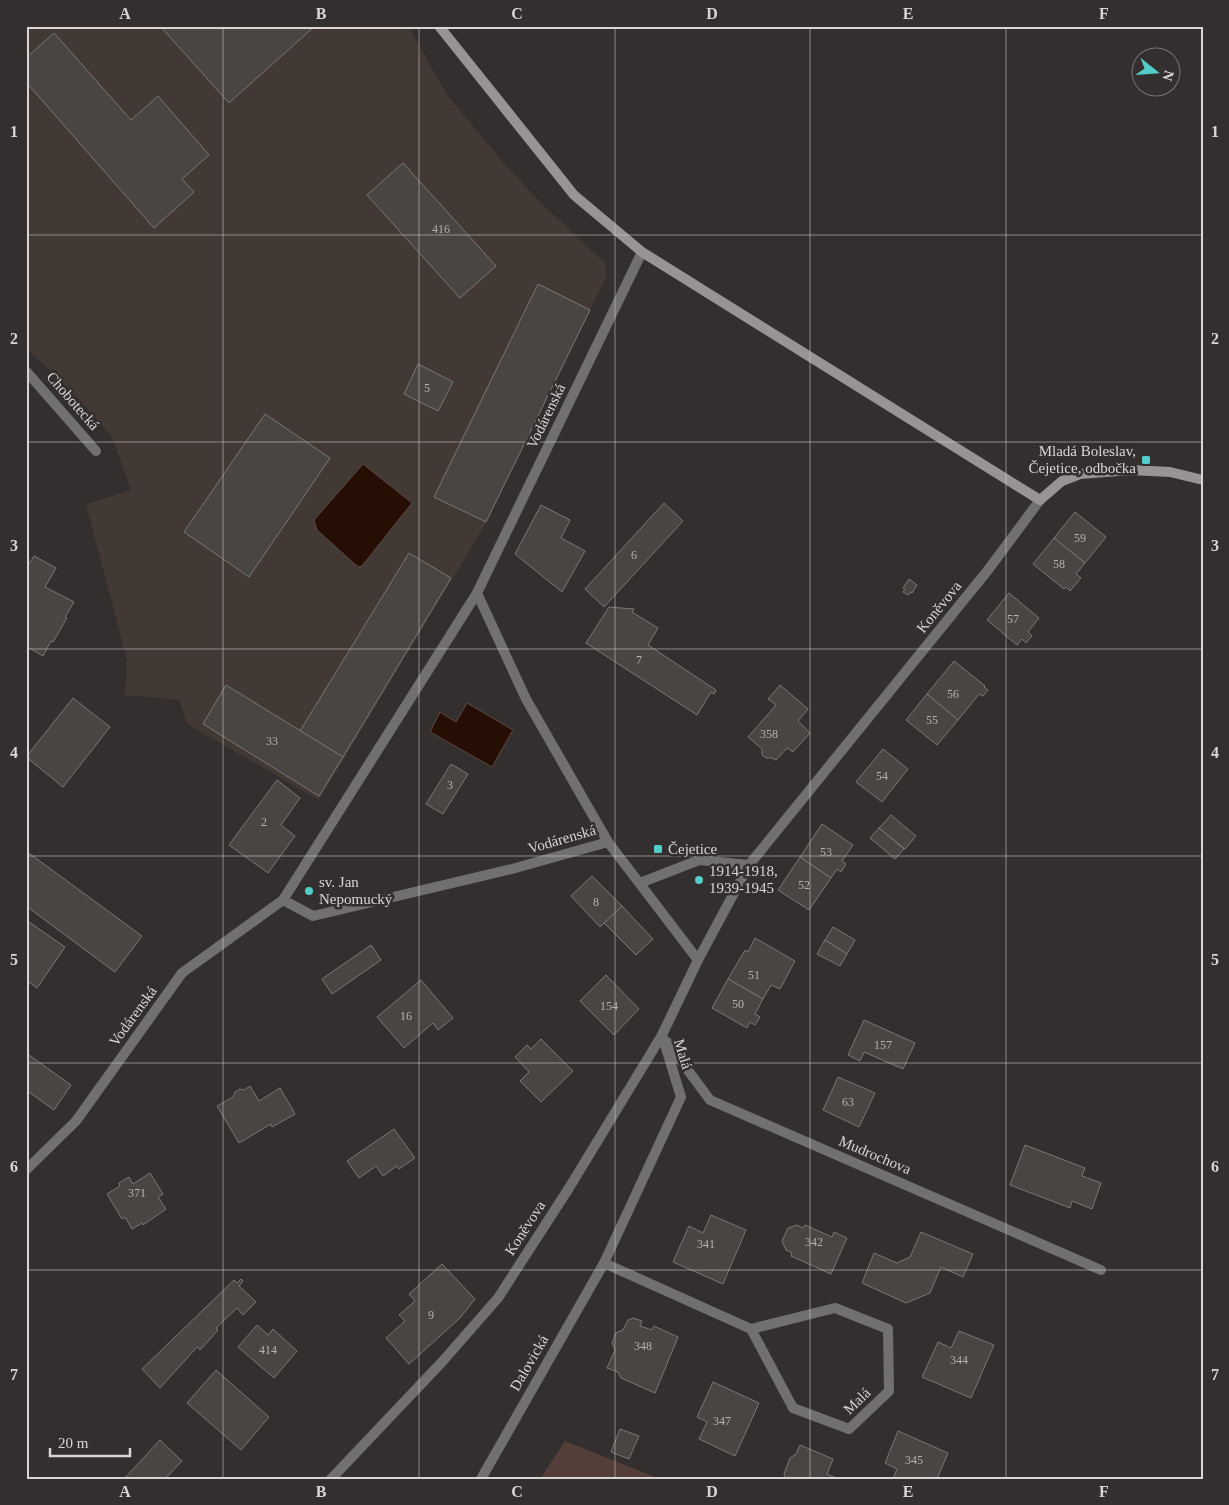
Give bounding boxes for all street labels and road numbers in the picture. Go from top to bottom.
street label: Chobotecká [43,369,103,434]
street label: Vodárenská [524,381,569,451]
street label: Koněvova [913,578,965,636]
street label: Vodárenská [526,822,598,856]
street label: Vodárenská [106,983,160,1049]
street label: Malá [671,1037,695,1071]
street label: Mudrochova [837,1133,914,1177]
street label: Koněvova [502,1198,549,1258]
street label: Dalovická [507,1332,552,1394]
street label: Malá [840,1384,874,1417]

